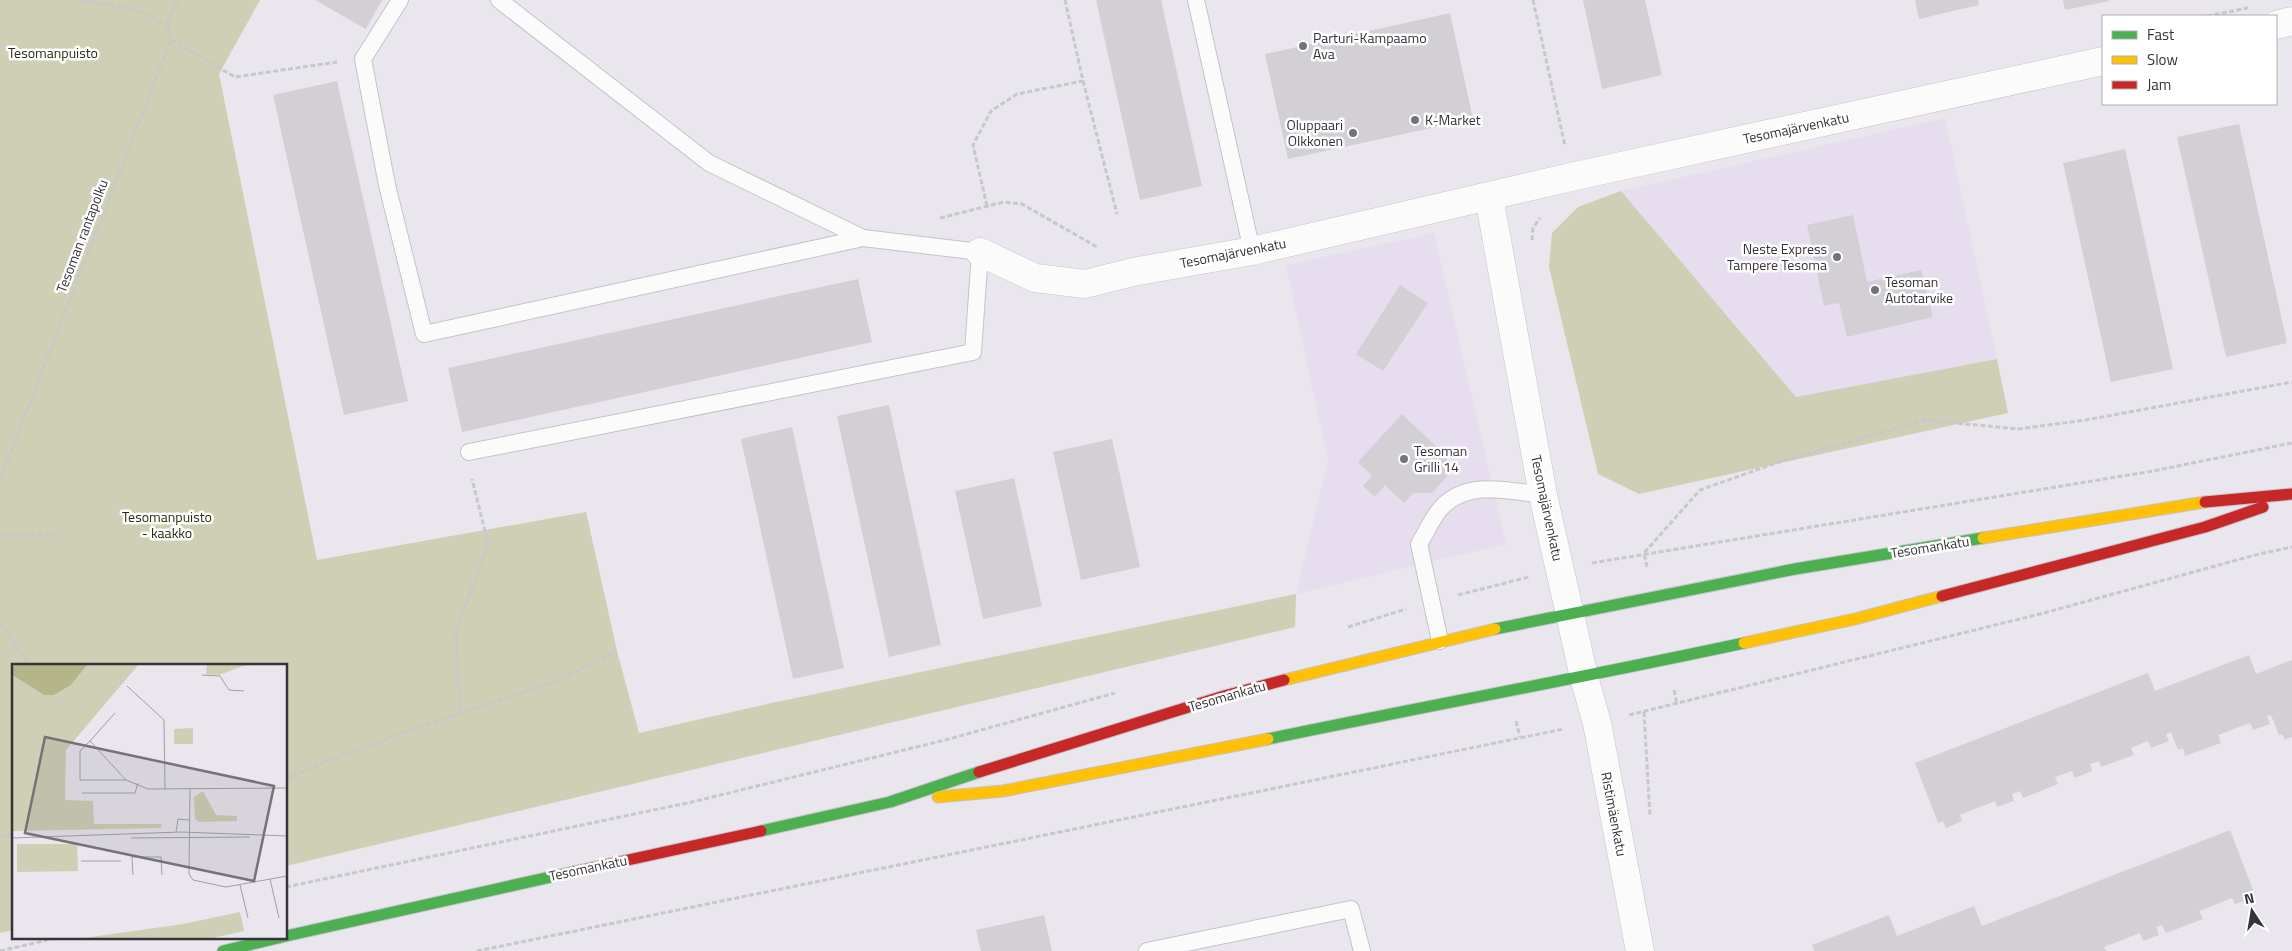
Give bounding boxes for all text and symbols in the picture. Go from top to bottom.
legend [2102,15,2277,105]
text: Fast [2147,23,2175,46]
place label: Parturi-Kampaamo Ava [1313,27,1427,64]
marker: Parturi-Kampaamo Ava [1297,40,1309,52]
park label: Tesomanpuisto [8,42,98,63]
text: Slow [2147,48,2178,71]
text: Jam [2147,73,2171,96]
street label: Tesomajärvenkatu [1741,106,1851,149]
place label: K-Market [1425,109,1481,130]
place label: Oluppaari Olkkonen [1286,114,1343,151]
marker: K-Market [1409,114,1421,126]
marker: Oluppaari Olkkonen [1347,127,1359,139]
street label: Tesoman rantapolku [50,176,113,296]
street label: Tesomajärvenkatu [1178,232,1288,273]
place label: Neste Express Tampere Tesoma [1727,238,1827,275]
marker: Neste Express Tampere Tesoma [1831,251,1843,263]
place label: Tesoman Autotarvike [1885,271,1953,308]
marker: Tesoman Autotarvike [1869,284,1881,296]
place label: Tesoman Grilli 14 [1414,440,1467,477]
marker: Tesoman Grilli 14 [1398,453,1410,465]
street label: Tesomajärvenkatu [1526,453,1569,563]
park label: Tesomanpuisto - kaakko [122,506,212,543]
street label: Tesomankatu [1889,530,1971,563]
inset map [12,664,288,938]
street label: Tesomankatu [1186,674,1268,717]
street label: Ristimäenkatu [1596,770,1633,858]
street label: Tesomankatu [547,849,629,886]
north arrow [2227,886,2277,936]
text: N [2242,887,2256,909]

